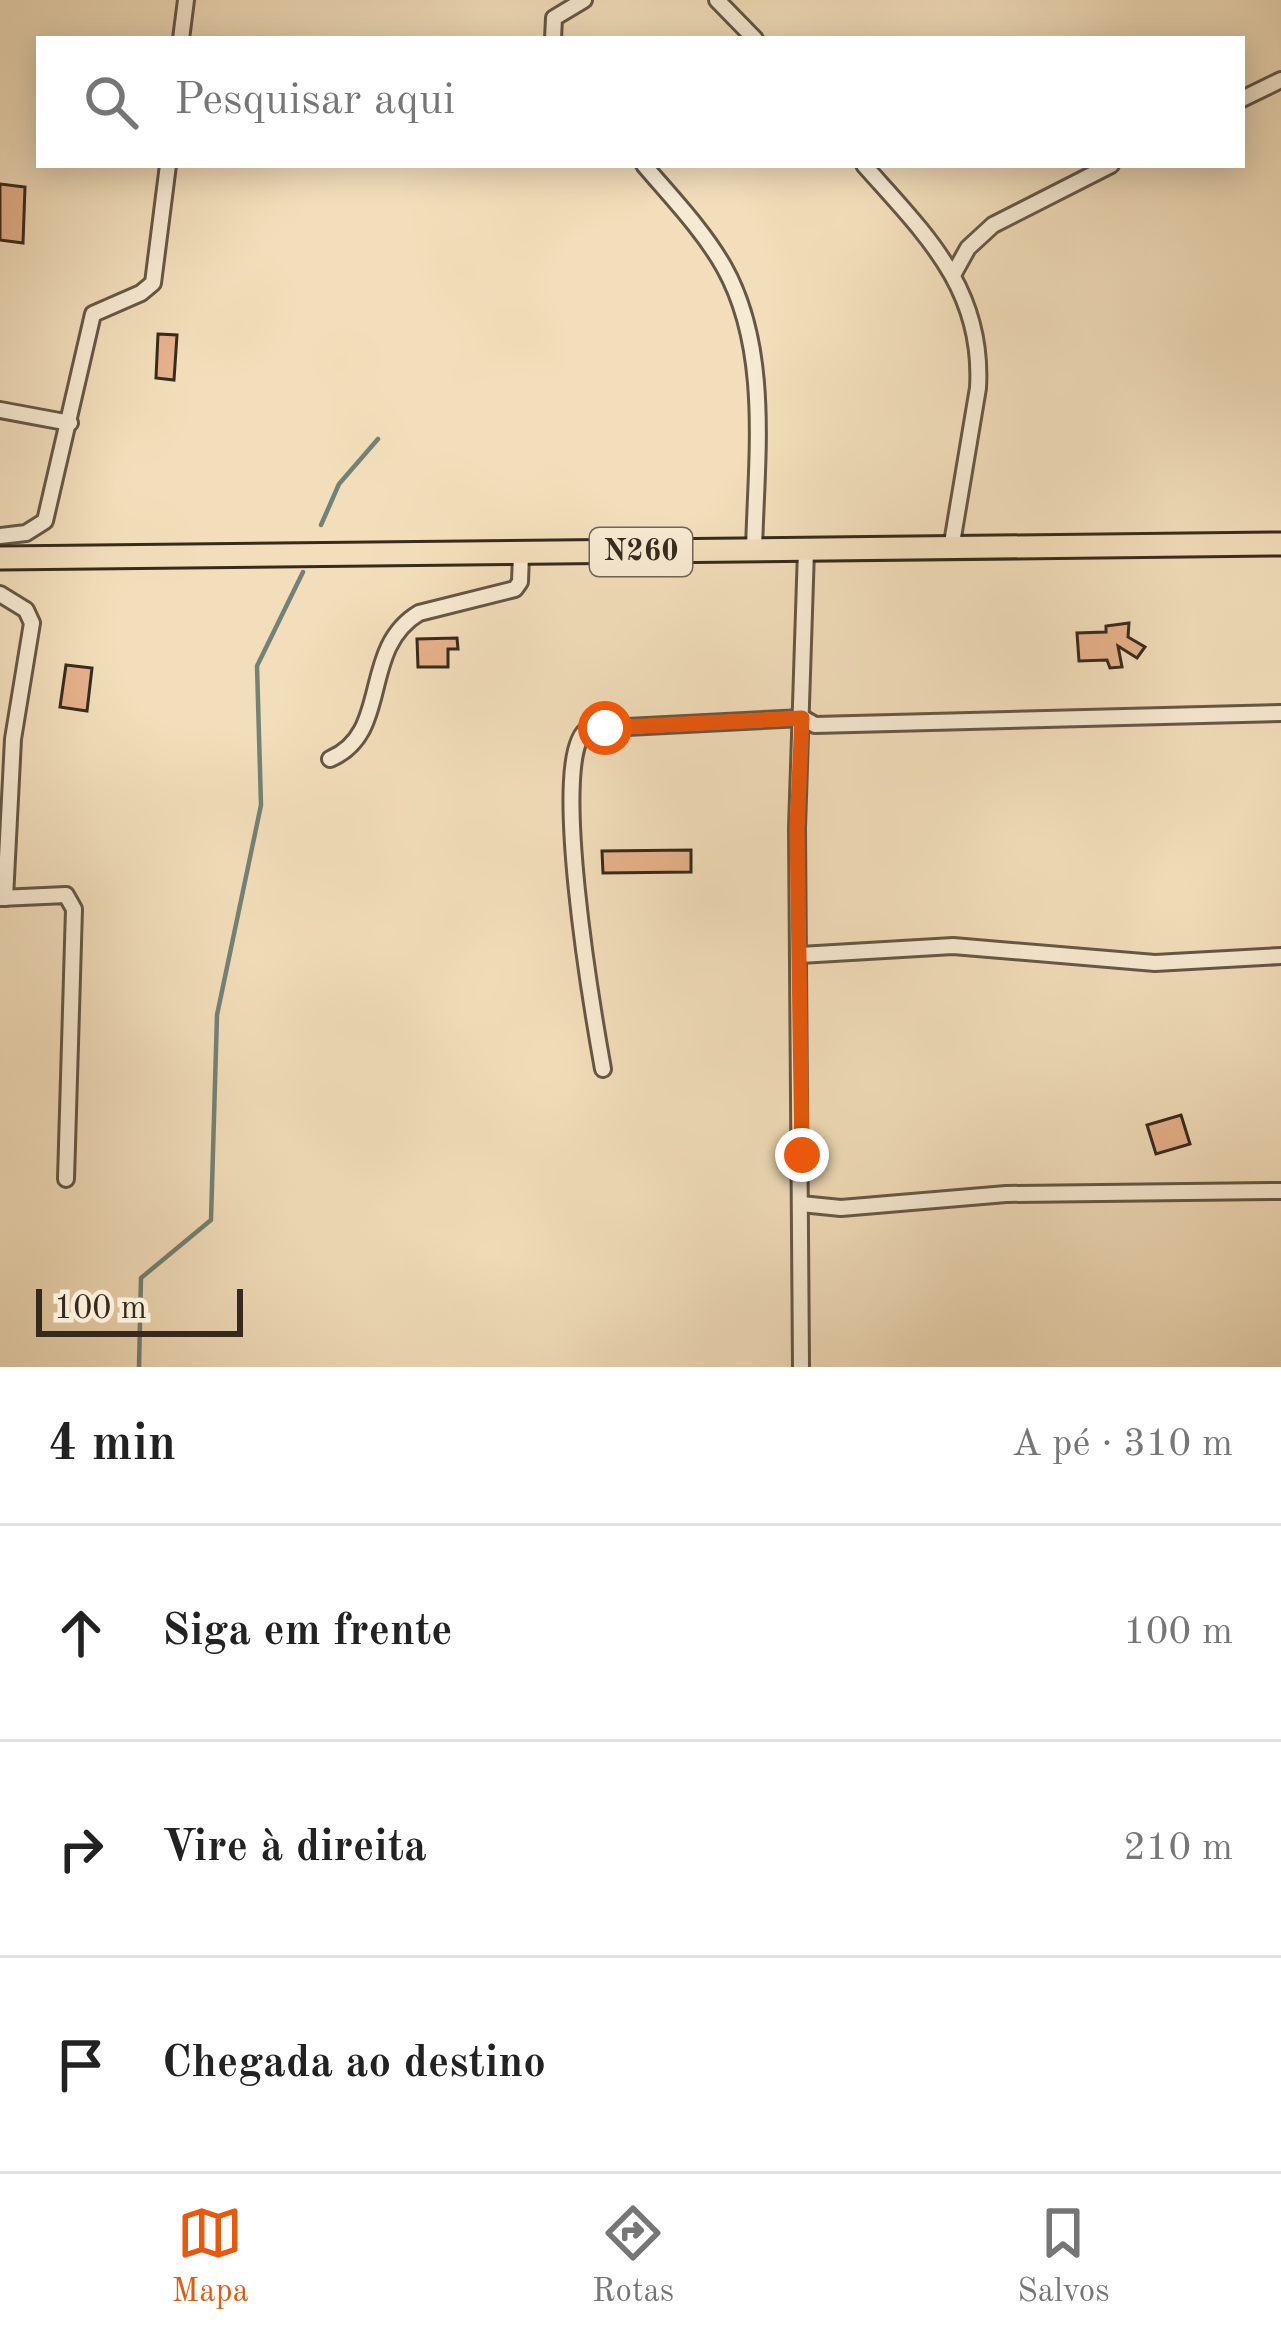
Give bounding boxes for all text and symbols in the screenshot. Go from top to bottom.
search box [36,36,1245,168]
icon: search [78,69,144,135]
text: Pesquisar aqui [174,79,455,124]
road number: N260 [590,528,692,576]
route start [578,701,632,755]
route end [775,1128,829,1182]
scale bar [36,1283,243,1336]
text: 100 m [54,1293,147,1326]
text: 4 min [48,1420,176,1471]
text: A pé · 310 m [1012,1425,1233,1464]
icon: ahead [48,1600,114,1666]
text: Siga em frente [162,1610,453,1655]
text: 100 m [1123,1613,1233,1652]
icon: right [48,1816,114,1882]
text: Vire à direita [162,1826,427,1871]
text: 210 m [1123,1829,1233,1868]
icon: arrive [48,2032,114,2098]
text: Chegada ao destino [162,2042,546,2087]
tab: Mapa [172,2200,249,2313]
tab: Rotas [592,2200,674,2313]
tab: Salvos [1017,2200,1109,2313]

